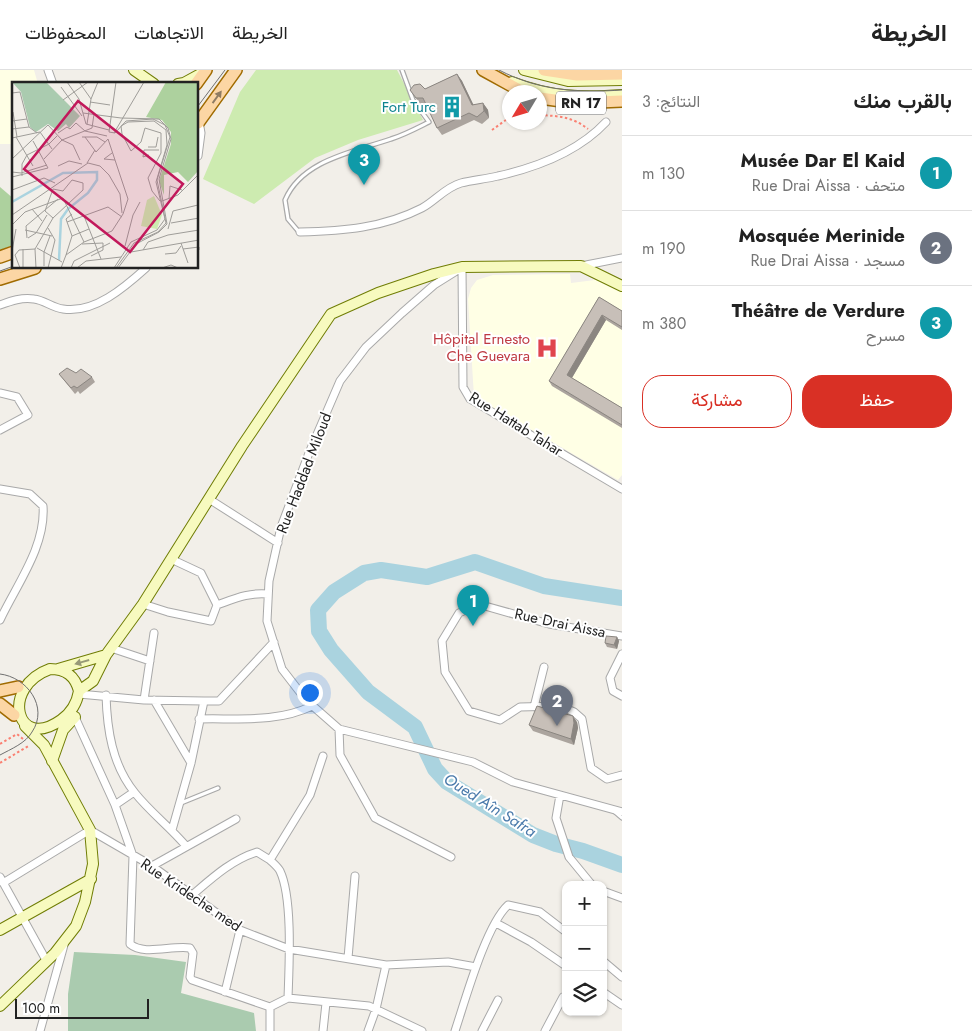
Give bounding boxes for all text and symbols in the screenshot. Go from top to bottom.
text: الخريطة [871,15,947,50]
text: المحفوظات [25,20,106,46]
text: الاتجاهات [134,20,204,46]
text: الخريطة [232,20,288,46]
inset map [12,82,199,269]
north arrow [502,85,547,130]
text: بالقرب منك [853,86,952,116]
one-way arrow [212,90,222,104]
text: النتائج: 3 [642,90,700,113]
road number: RN 17 [556,92,606,114]
building icon: Fort Turc [439,94,465,120]
place label: Fort Turc [382,96,436,118]
pin: 3 [348,144,380,185]
text: Musée Dar El Kaid [741,147,905,174]
text: 130 m [642,162,685,185]
text: 1 [932,162,940,185]
text: متحف · Rue Drai Aissa [752,174,905,197]
text: Mosquée Merinide [738,222,905,249]
text: 190 m [642,237,685,260]
text: 2 [931,237,941,260]
text: مسجد · Rue Drai Aissa [750,249,905,272]
text: Théâtre de Verdure [732,297,905,324]
text: 380 m [642,312,686,335]
text: 3 [931,312,941,335]
text: مسرح [866,324,905,347]
place label: Hôpital Ernesto Che Guevara [433,328,530,367]
hospital icon: Hôpital Ernesto Che Guevara [534,335,560,361]
button: مشاركة [642,375,792,428]
button: حفظ [802,375,952,428]
street label: Rue Hattab Tahar [465,386,568,462]
street label: Rue Haddad Miloud [271,409,337,537]
pin: 1 [457,585,489,626]
street label: Rue Drai Aissa [512,603,608,643]
one-way arrow [74,658,89,666]
your location [297,680,323,706]
pin: 2 [541,685,573,726]
water label: Oued Aîn Safra [439,767,541,843]
street label: Rue Krideche med [136,853,246,937]
map controls [562,881,607,1016]
button: + [562,881,607,926]
button: − [562,926,607,971]
button: layers [562,971,607,1016]
scale bar [15,996,149,1019]
text: 100 m [22,998,60,1018]

